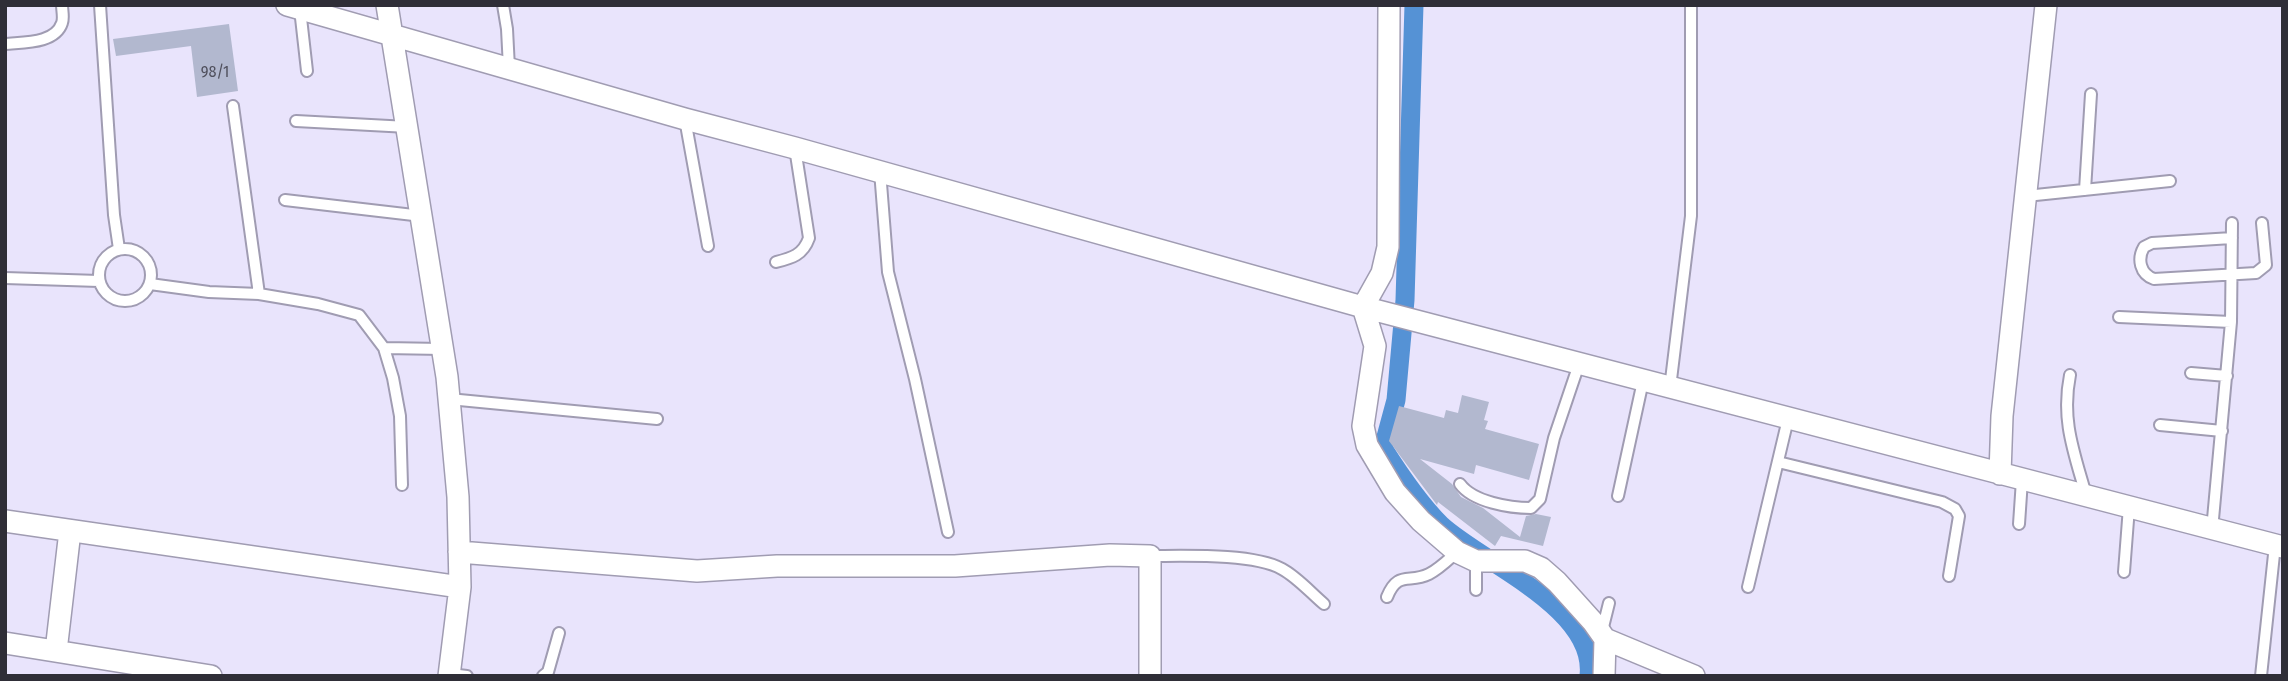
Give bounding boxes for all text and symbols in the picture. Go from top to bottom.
house number: 98/1 [201,63,229,83]

